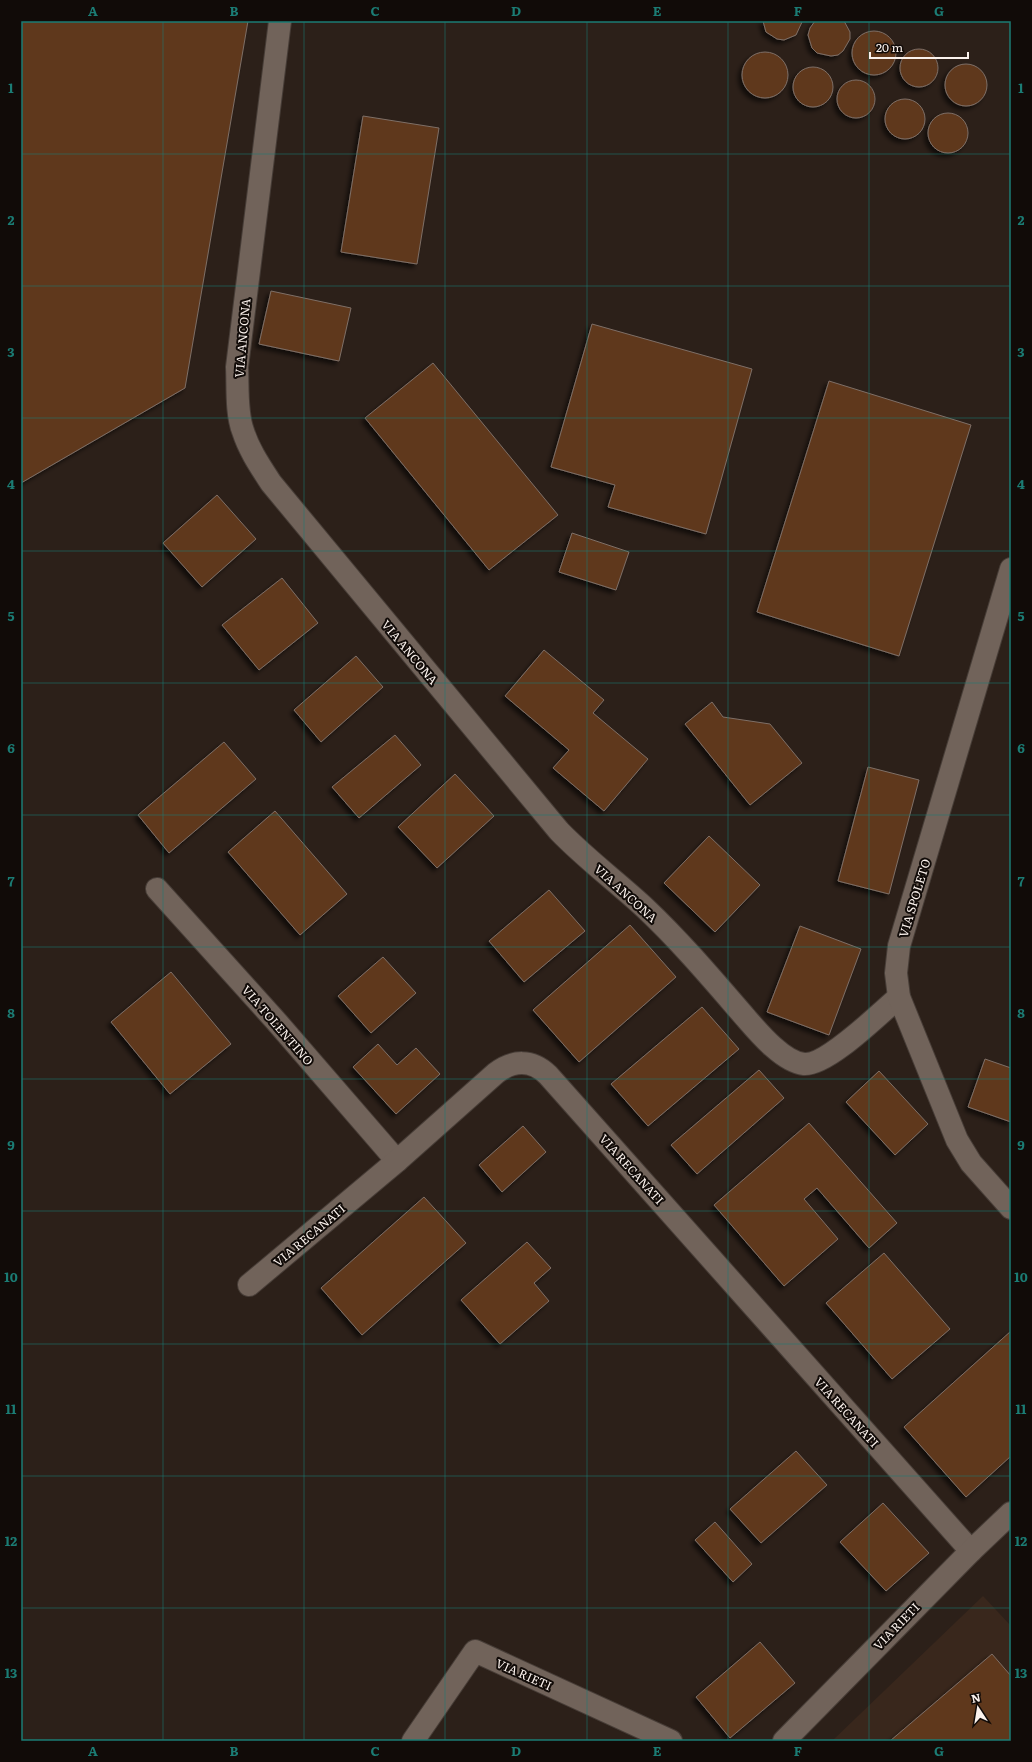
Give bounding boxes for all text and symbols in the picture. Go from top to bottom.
text: A [88,1,98,20]
text: B [230,1,239,20]
text: C [370,1,380,20]
text: D [511,1,521,20]
text: E [653,1,662,20]
text: F [794,1,802,20]
text: G [934,1,944,20]
scale bar [870,34,968,60]
text: 20 m [876,38,903,56]
text: 1 [8,78,14,97]
text: 1 [1018,78,1024,97]
text: 2 [8,210,15,229]
text: 2 [1018,210,1025,229]
street label: VIA ANCONA [230,298,254,378]
text: 3 [7,342,15,361]
text: 3 [1017,342,1025,361]
text: 4 [7,474,15,493]
text: 4 [1017,474,1025,493]
text: 5 [7,606,15,625]
text: 5 [1017,606,1025,625]
street label: VIA ANCONA [378,616,443,688]
text: 6 [7,738,15,757]
text: 6 [1017,738,1025,757]
street label: VIA SPOLETO [894,856,934,940]
street label: VIA ANCONA [590,860,662,926]
text: 7 [7,871,15,890]
text: 7 [1017,871,1025,890]
street label: VIA TOLENTINO [238,981,318,1069]
text: 8 [7,1003,15,1022]
text: 8 [1017,1003,1025,1022]
street label: VIA RECANATI [595,1130,669,1208]
text: 9 [7,1135,15,1154]
text: 9 [1017,1135,1025,1154]
street label: VIA RECANATI [269,1199,349,1271]
text: 10 [4,1267,18,1286]
text: 10 [1014,1267,1028,1286]
street label: VIA RECANATI [810,1373,884,1451]
text: 11 [6,1399,17,1418]
text: 11 [1016,1399,1027,1418]
text: 12 [5,1531,17,1550]
text: 12 [1015,1531,1027,1550]
street label: VIA RIETI [869,1598,923,1654]
street label: VIA RIETI [493,1654,555,1694]
text: 13 [5,1663,17,1682]
text: 13 [1015,1663,1027,1682]
north arrow [958,1688,998,1728]
text: N [970,1688,982,1706]
text: A [88,1741,98,1760]
text: B [230,1741,239,1760]
text: C [370,1741,380,1760]
text: D [511,1741,521,1760]
text: E [653,1741,662,1760]
text: F [794,1741,802,1760]
text: G [934,1741,944,1760]

